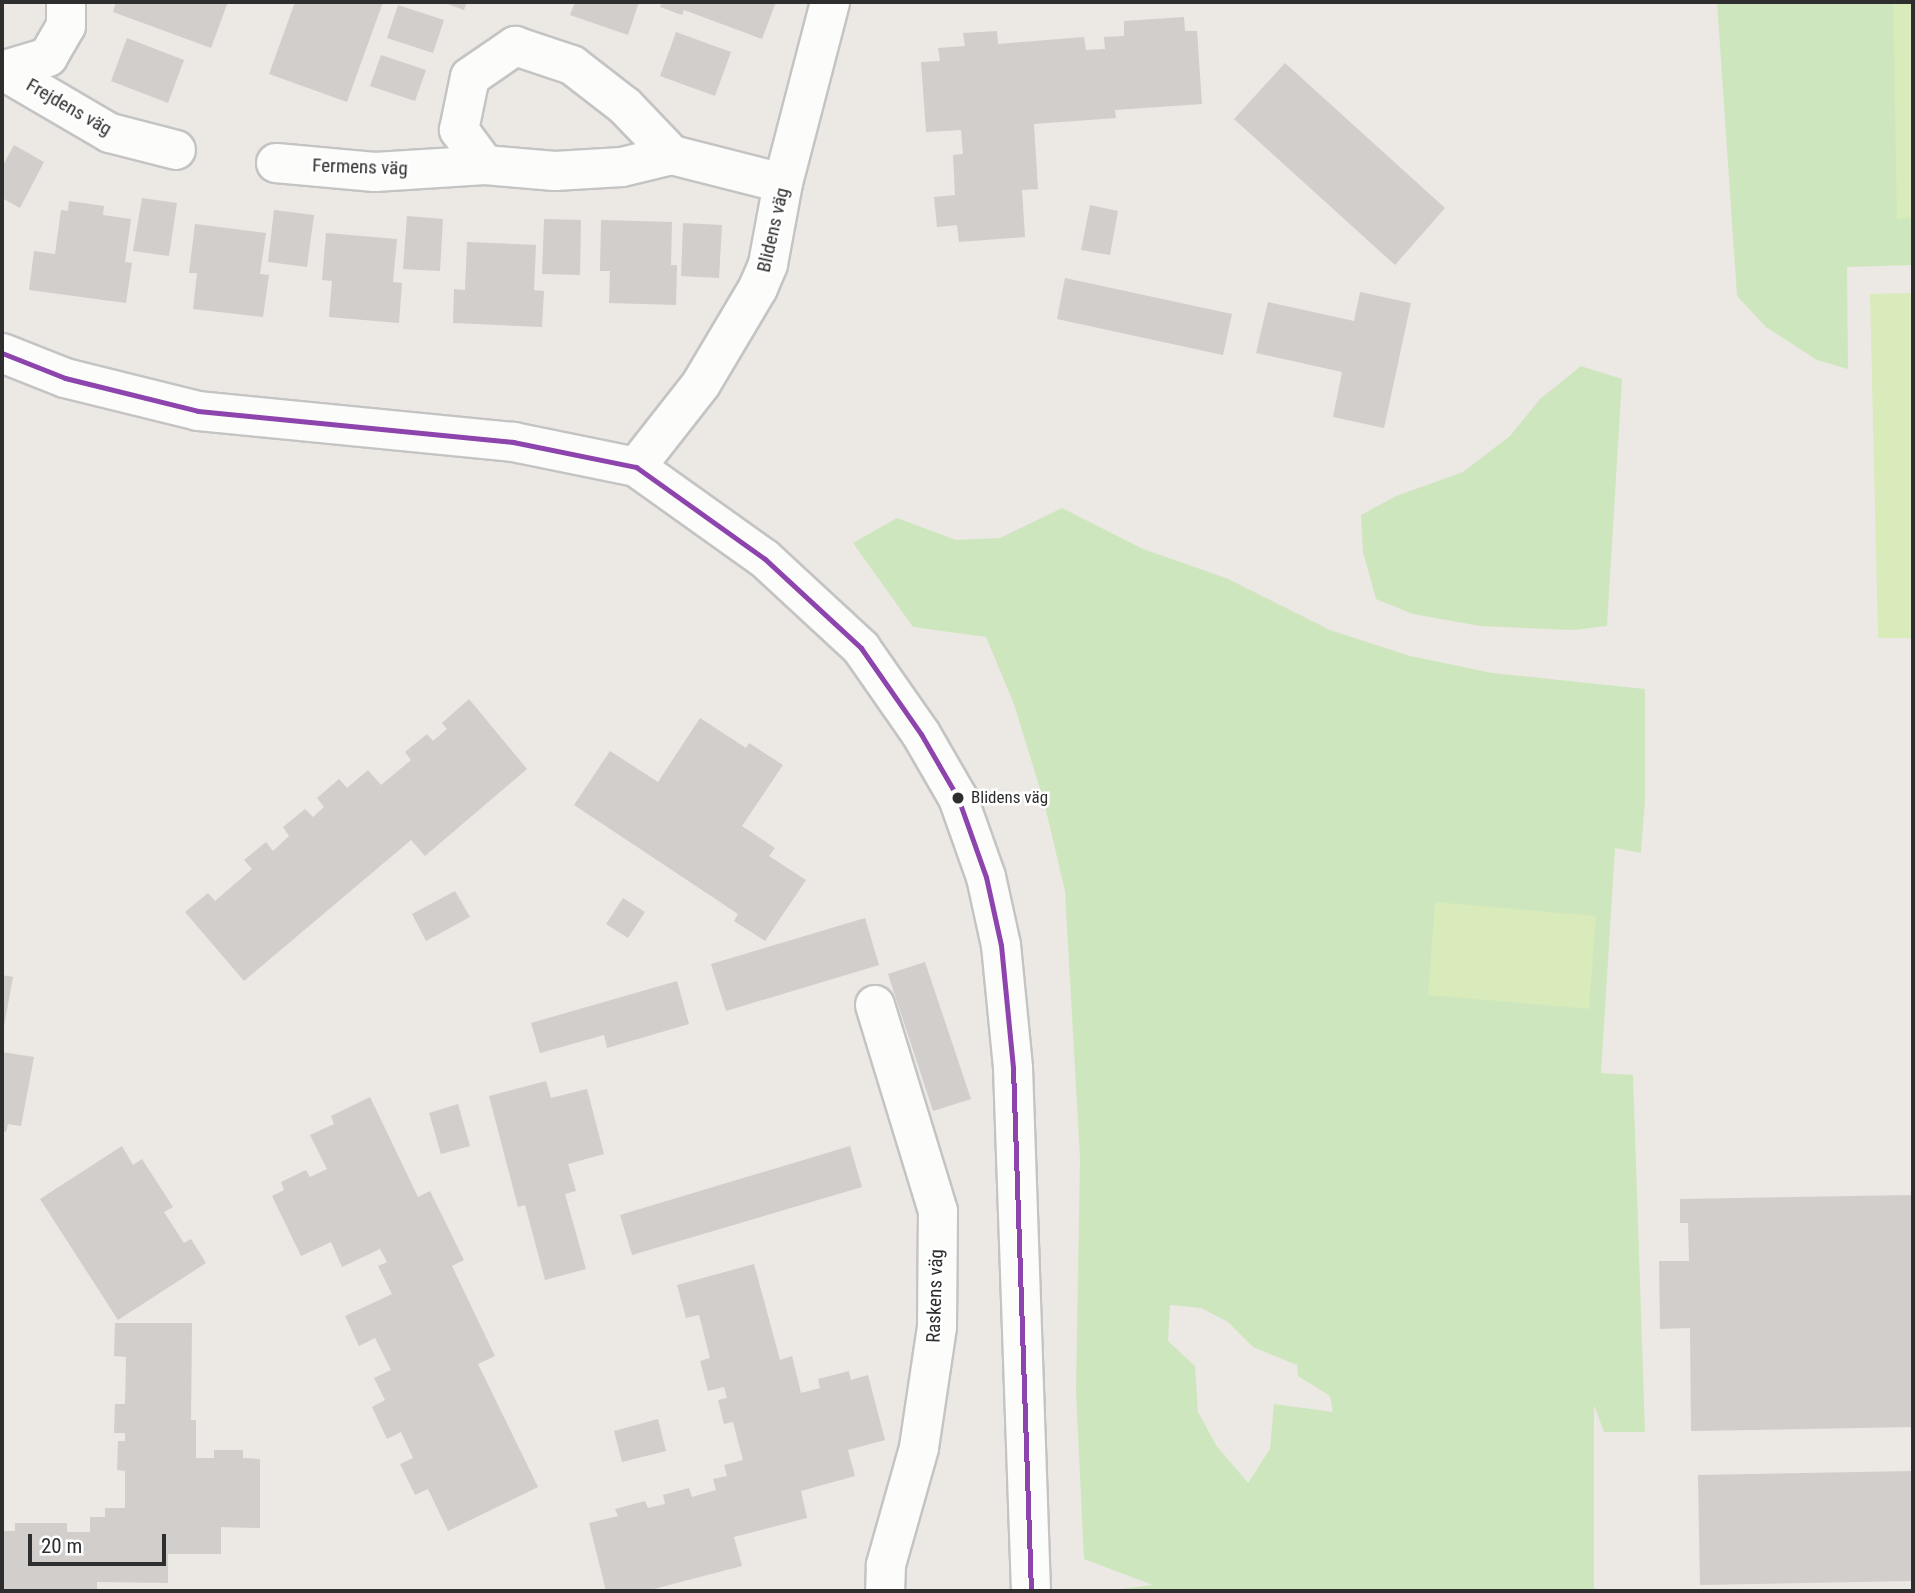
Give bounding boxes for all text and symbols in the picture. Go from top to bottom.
street label: Frejdens väg [22,73,116,141]
street label: Fermens väg [312,154,408,180]
street label: Blidens väg [752,185,794,275]
place label: Blidens väg [971,788,1048,808]
marker: Blidens väg [951,791,965,805]
street label: Raskens väg [922,1249,948,1343]
scale bar [32,1520,170,1564]
text: 20 m [41,1534,82,1558]

